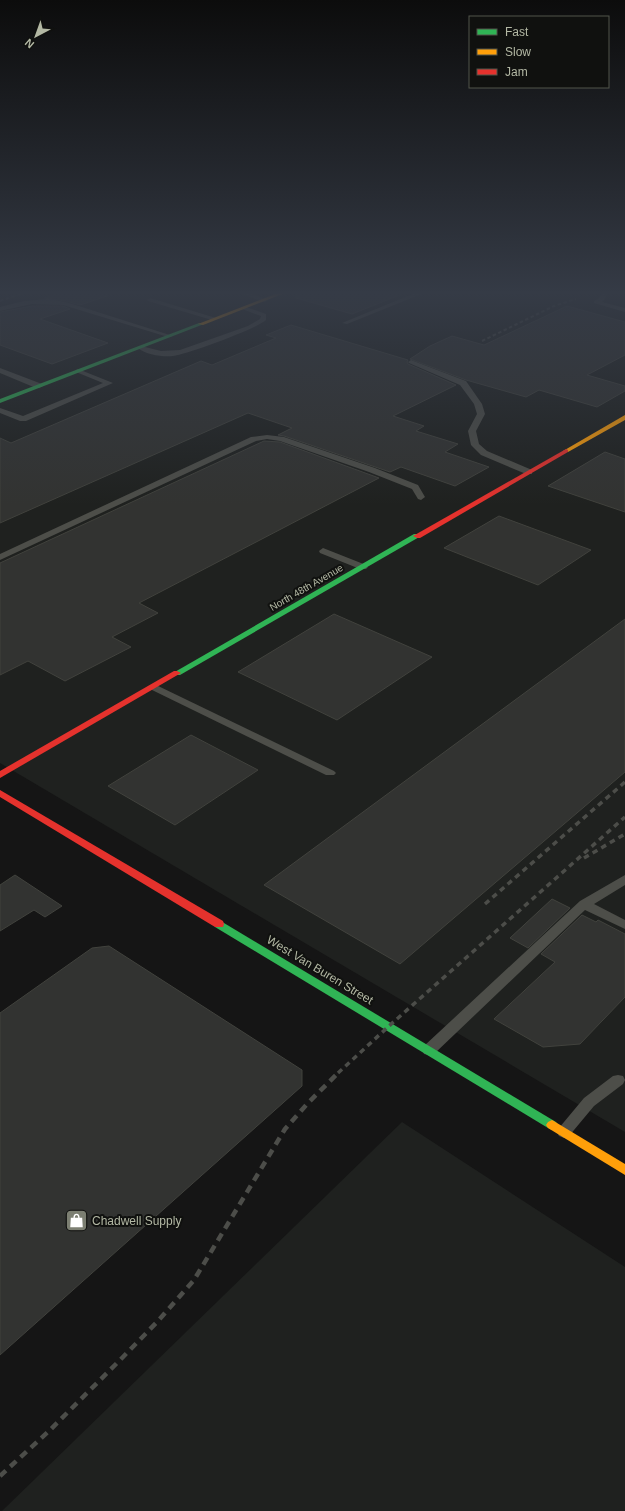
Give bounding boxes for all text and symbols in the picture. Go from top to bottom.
north arrow [16,16,56,56]
legend [469,16,609,88]
text: Fast [505,25,529,39]
text: N [22,36,36,51]
text: Slow [505,45,531,59]
text: Jam [505,65,528,79]
street label: North 48th Avenue [268,562,345,613]
street label: West Van Buren Street [264,933,376,1008]
shop icon: Chadwell Supply [63,1208,89,1234]
place label: Chadwell Supply [92,1214,181,1228]

